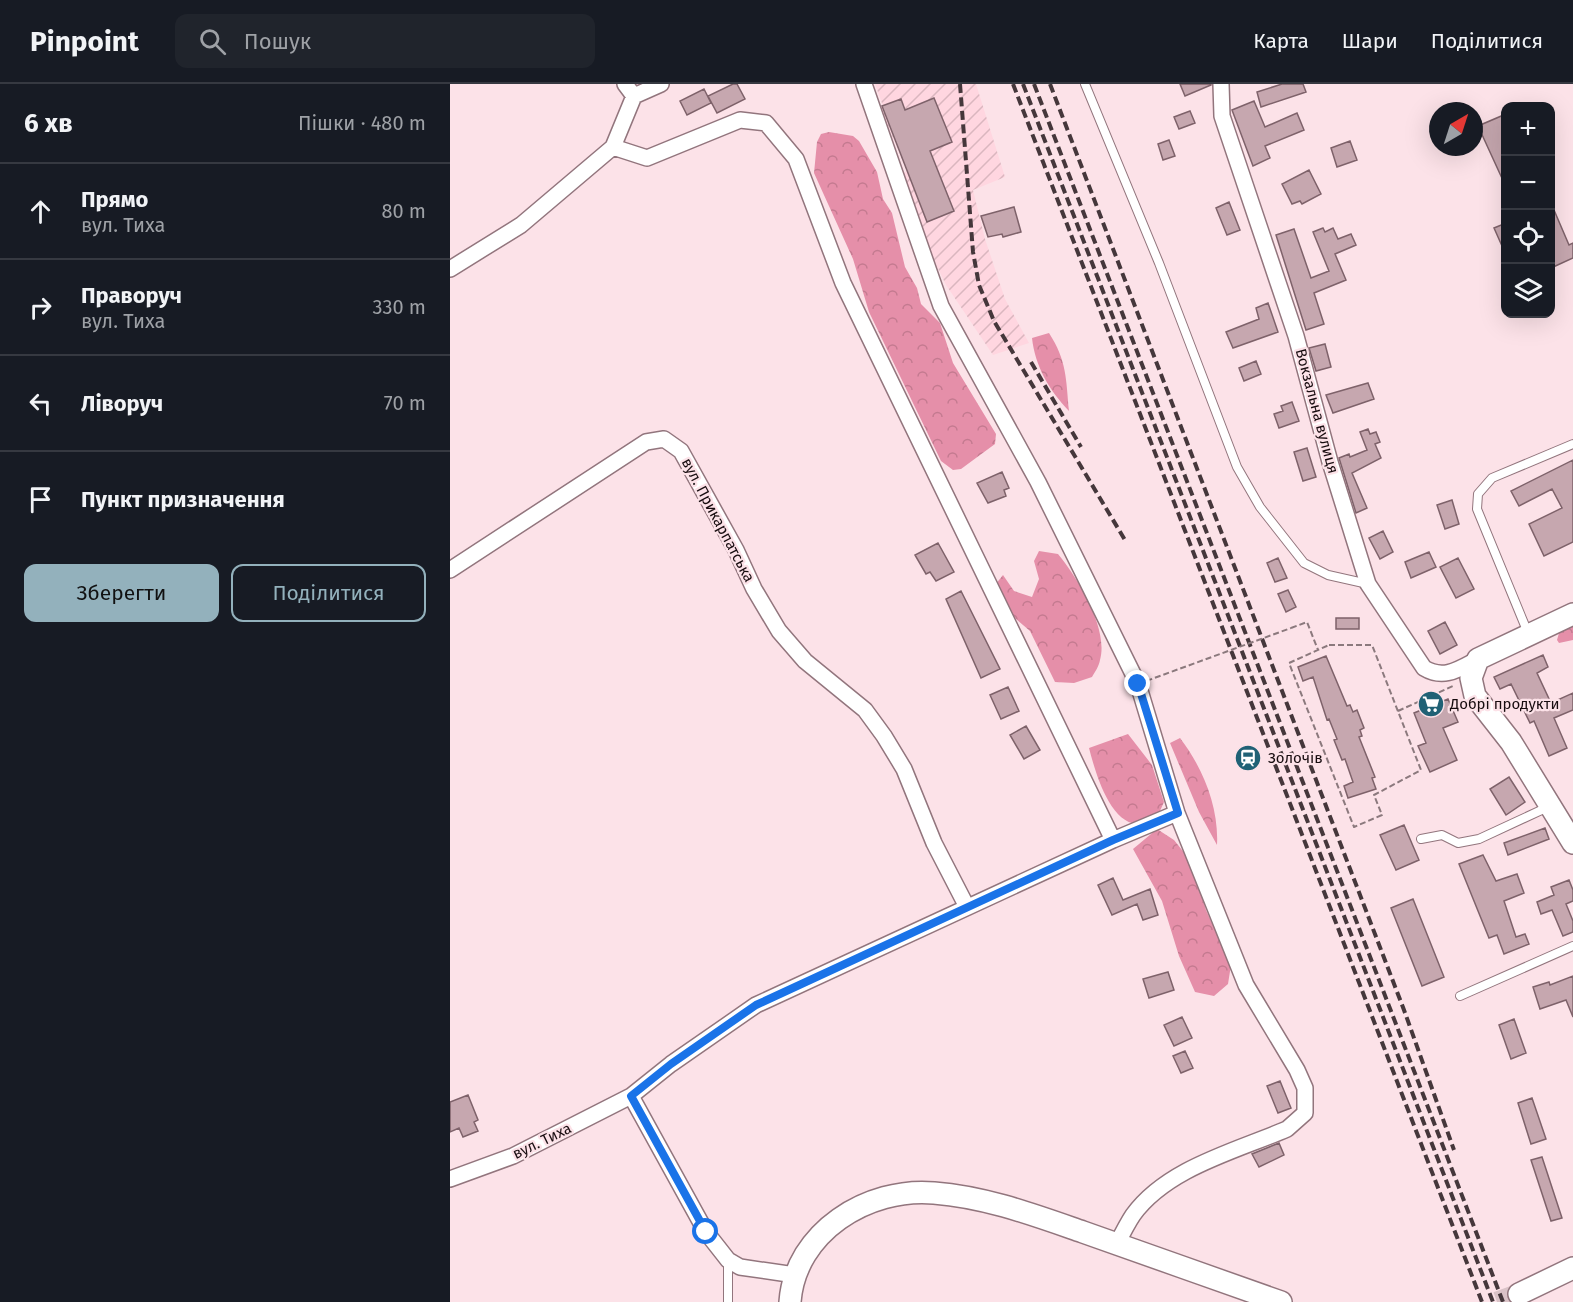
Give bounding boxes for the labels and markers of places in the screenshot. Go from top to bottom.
supermarket icon: Добрі продукти [1416,689,1446,719]
place label: Добрі продукти [1449,695,1559,713]
station icon: Золочів [1233,743,1263,773]
place label: Золочів [1268,749,1323,767]

